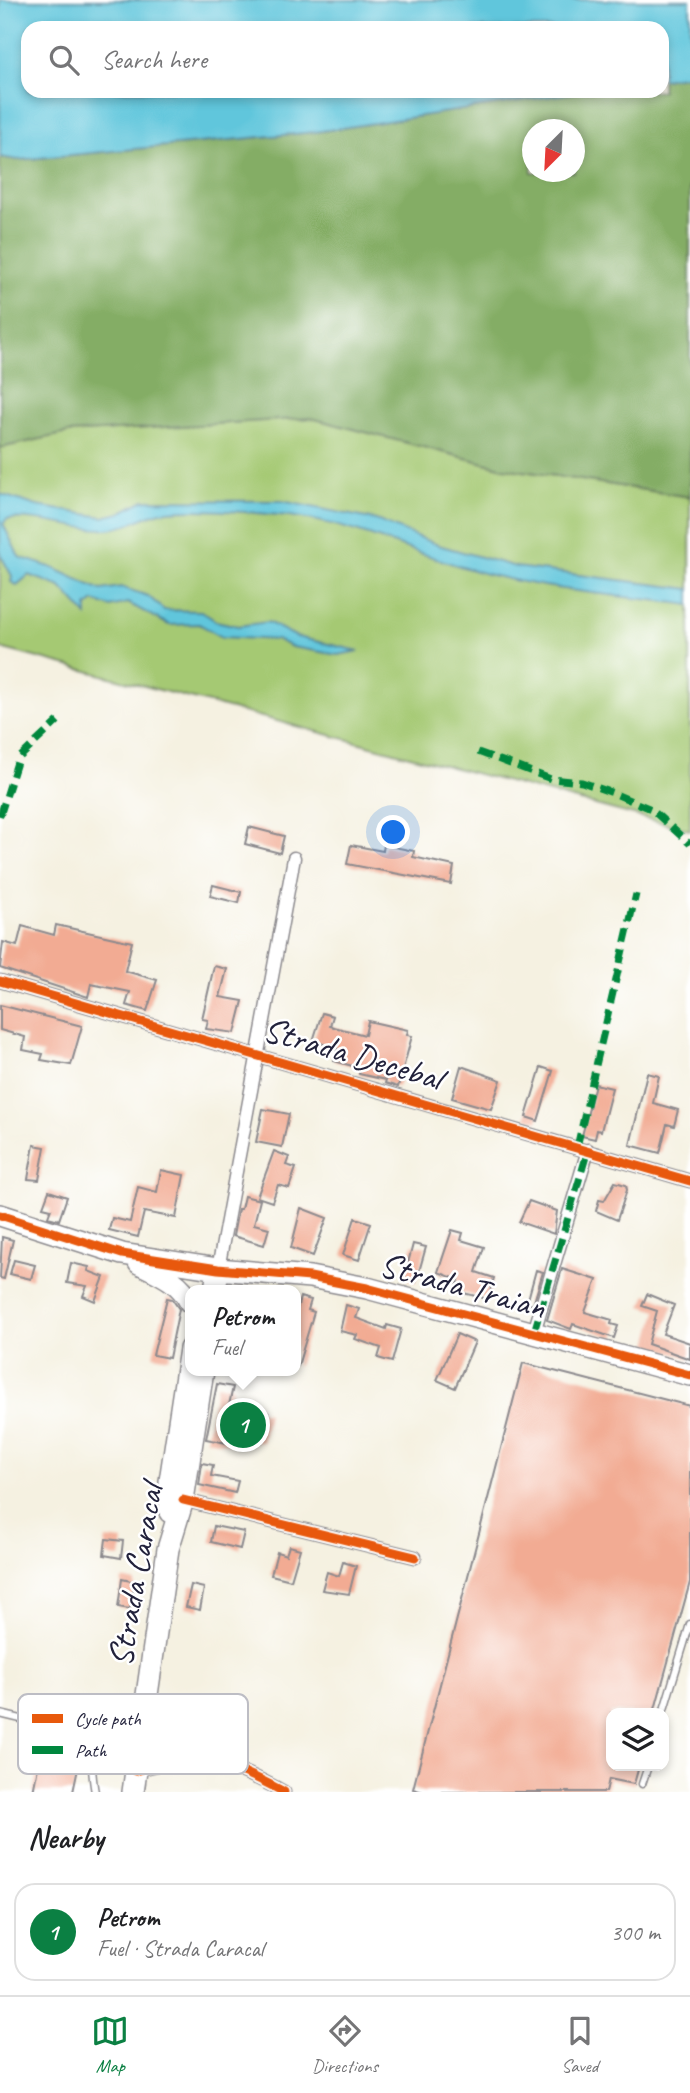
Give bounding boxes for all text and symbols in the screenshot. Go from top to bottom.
search box [21,21,669,98]
icon: search [45,41,83,79]
text: Search here [101,43,207,76]
north arrow [522,119,585,182]
your location [376,815,410,849]
street label: Strada Decebal [258,1006,453,1102]
street label: Strada Traian [375,1242,551,1329]
popup [185,1285,301,1376]
text: Petrom [212,1300,274,1333]
text: Fuel [212,1333,242,1362]
pin: 1 [220,1399,266,1451]
street label: Strada Caracal [97,1474,175,1670]
legend [18,1694,248,1774]
text: Cycle path [75,1707,141,1731]
map controls [606,1708,669,1771]
button: layers [606,1708,669,1771]
text: Path [75,1739,108,1763]
text: Nearby [28,1819,104,1857]
text: Petrom [97,1901,160,1934]
text: 1 [48,1918,58,1947]
text: 300 m [611,1918,660,1947]
text: Fuel · Strada Caracal [97,1934,264,1963]
tab: Map [91,2012,129,2078]
tab: Directions [312,2012,378,2078]
tab: Saved [561,2012,599,2078]

